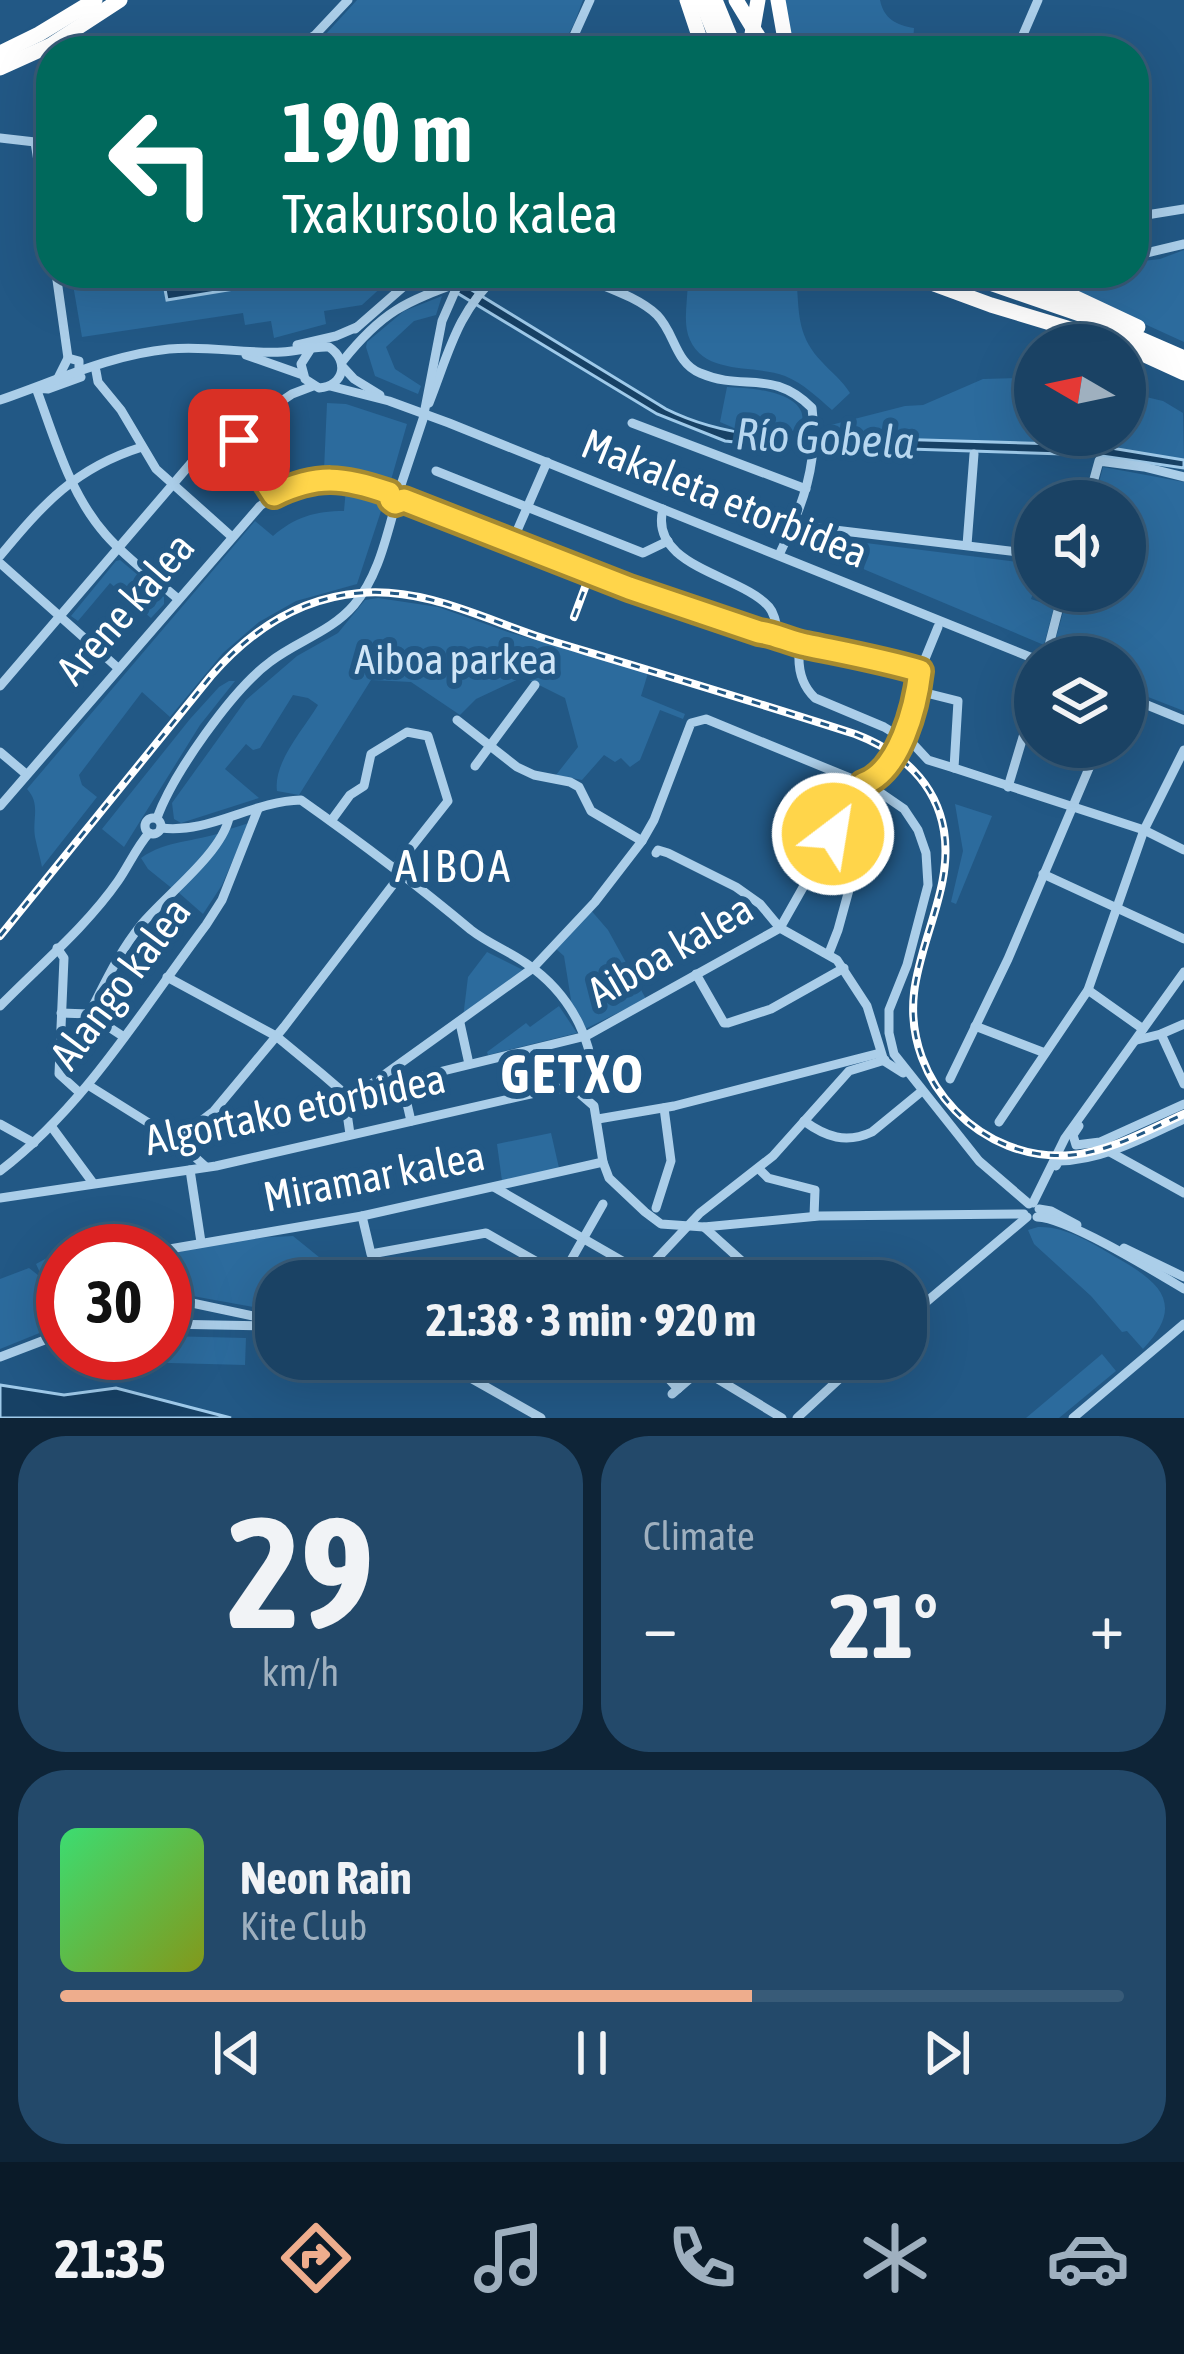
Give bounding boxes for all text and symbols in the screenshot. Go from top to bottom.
icon: left [84,84,240,240]
text: 190 m [282,84,472,180]
text: Txakursolo kalea [282,183,618,244]
north arrow [1014,324,1146,456]
map controls [1014,324,1146,768]
pin [188,389,290,491]
icon: arrive [206,407,272,473]
water label: Río Gobela [734,407,916,469]
street label: Makaleta etorbidea [575,419,875,577]
button: sound [1014,480,1146,612]
street label: Arene kalea [46,523,204,693]
park label: Aiboa parkea [354,635,558,683]
button: layers [1014,636,1146,768]
position arrow [770,771,896,897]
district label: AIBOA [395,840,513,892]
street label: Aiboa kalea [579,884,761,1016]
street label: Alango kalea [40,888,200,1078]
district label: GETXO [500,1043,646,1104]
street label: Algortako etorbidea [140,1054,450,1164]
street label: Miramar kalea [259,1131,489,1221]
speed limit sign: 30 [36,1224,192,1380]
text: 21:38 · 3 min · 920 m [426,1294,756,1346]
text: 29 [227,1482,374,1661]
text: Climate [643,1514,755,1558]
text: 21° [829,1574,938,1677]
text: − [643,1587,677,1663]
text: + [1090,1587,1124,1663]
text: km/h [262,1650,339,1694]
text: Neon Rain [240,1852,412,1904]
text: Kite Club [240,1904,367,1948]
icon: previous [204,2020,270,2086]
icon: pause [559,2020,625,2086]
icon: next [914,2020,980,2086]
icon: directions [274,2216,358,2300]
icon: music [467,2216,551,2300]
icon: phone [660,2216,744,2300]
icon: climate [853,2216,937,2300]
icon: car [1046,2216,1130,2300]
text: 21:35 [54,2228,166,2289]

